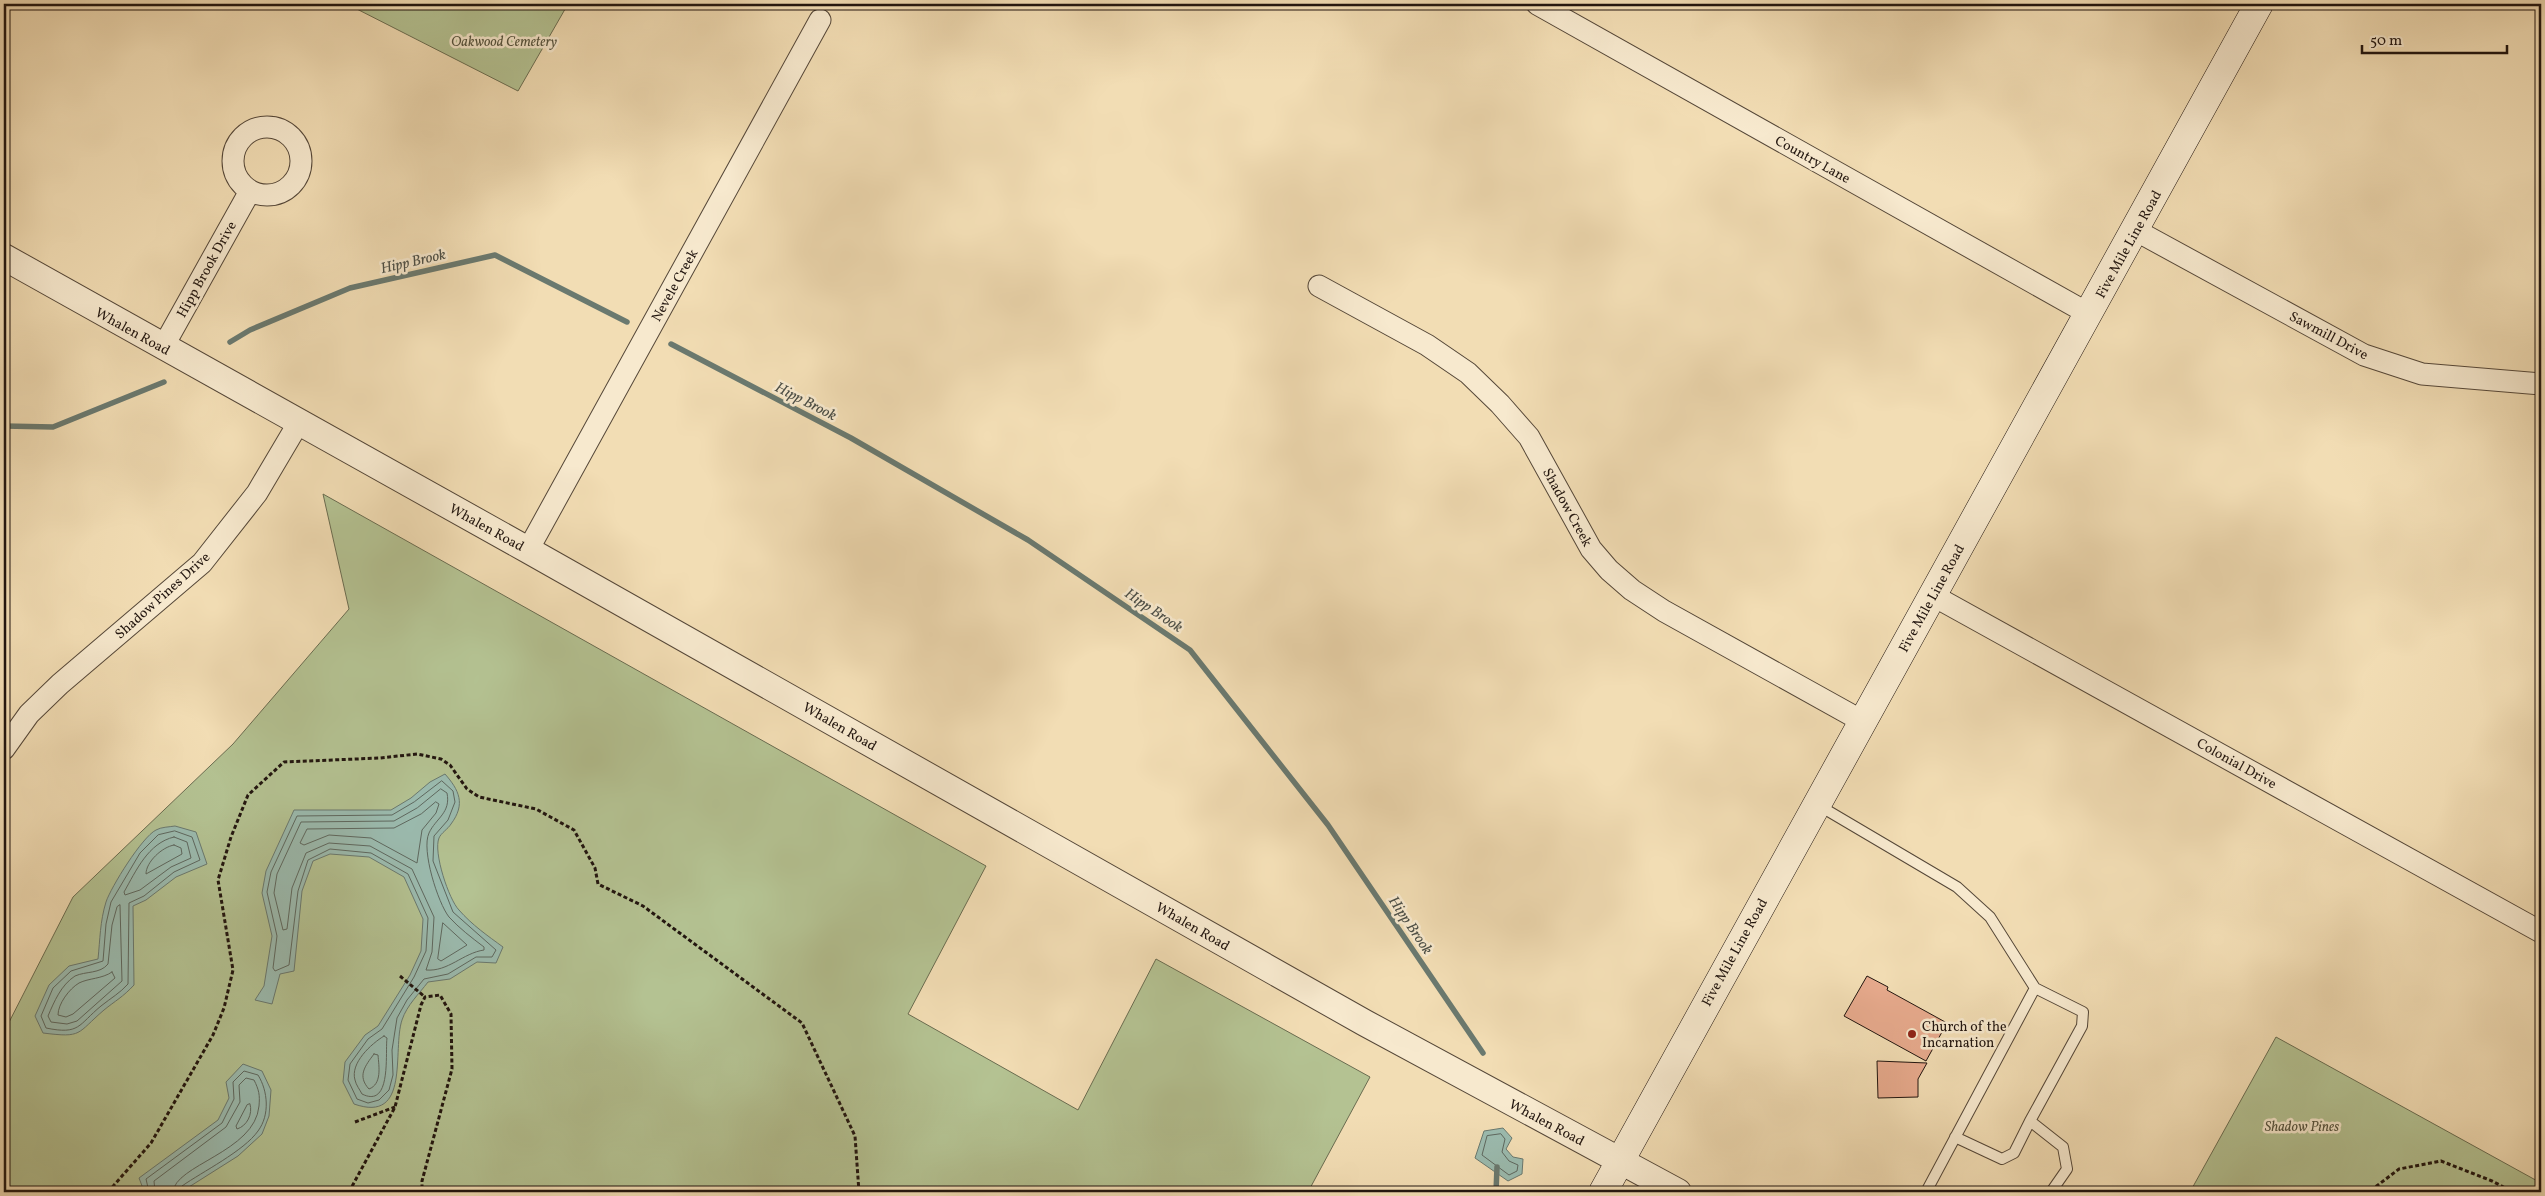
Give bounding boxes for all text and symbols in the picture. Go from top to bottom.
scale bar [2362,22,2508,54]
text: 50 m [2370,31,2402,52]
park label: Oakwood Cemetery [451,33,558,52]
street label: Country Lane [1771,132,1854,189]
street label: Five Mile Line Road [2092,187,2167,302]
street label: Hipp Brook Drive [173,218,242,321]
water label: Hipp Brook [379,245,448,280]
street label: Nevele Creek [648,246,703,325]
street label: Whalen Road [91,304,173,361]
street label: Sawmill Drive [2285,307,2372,365]
water label: Hipp Brook [771,378,840,427]
street label: Shadow Creek [1537,465,1596,551]
street label: Whalen Road [445,500,527,557]
street label: Five Mile Line Road [1895,541,1970,656]
street label: Shadow Pines Drive [111,548,215,644]
water label: Hipp Brook [1120,584,1187,639]
street label: Whalen Road [799,698,880,756]
street label: Colonial Drive [2193,734,2280,794]
water label: Hipp Brook [1382,892,1437,959]
street label: Five Mile Line Road [1698,895,1773,1010]
street label: Whalen Road [1152,898,1233,956]
place label: Church of the Incarnation [1922,1018,2007,1053]
marker: Church of the Incarnation [1906,1028,1918,1040]
street label: Whalen Road [1505,1095,1587,1151]
park label: Shadow Pines [2265,1118,2339,1137]

